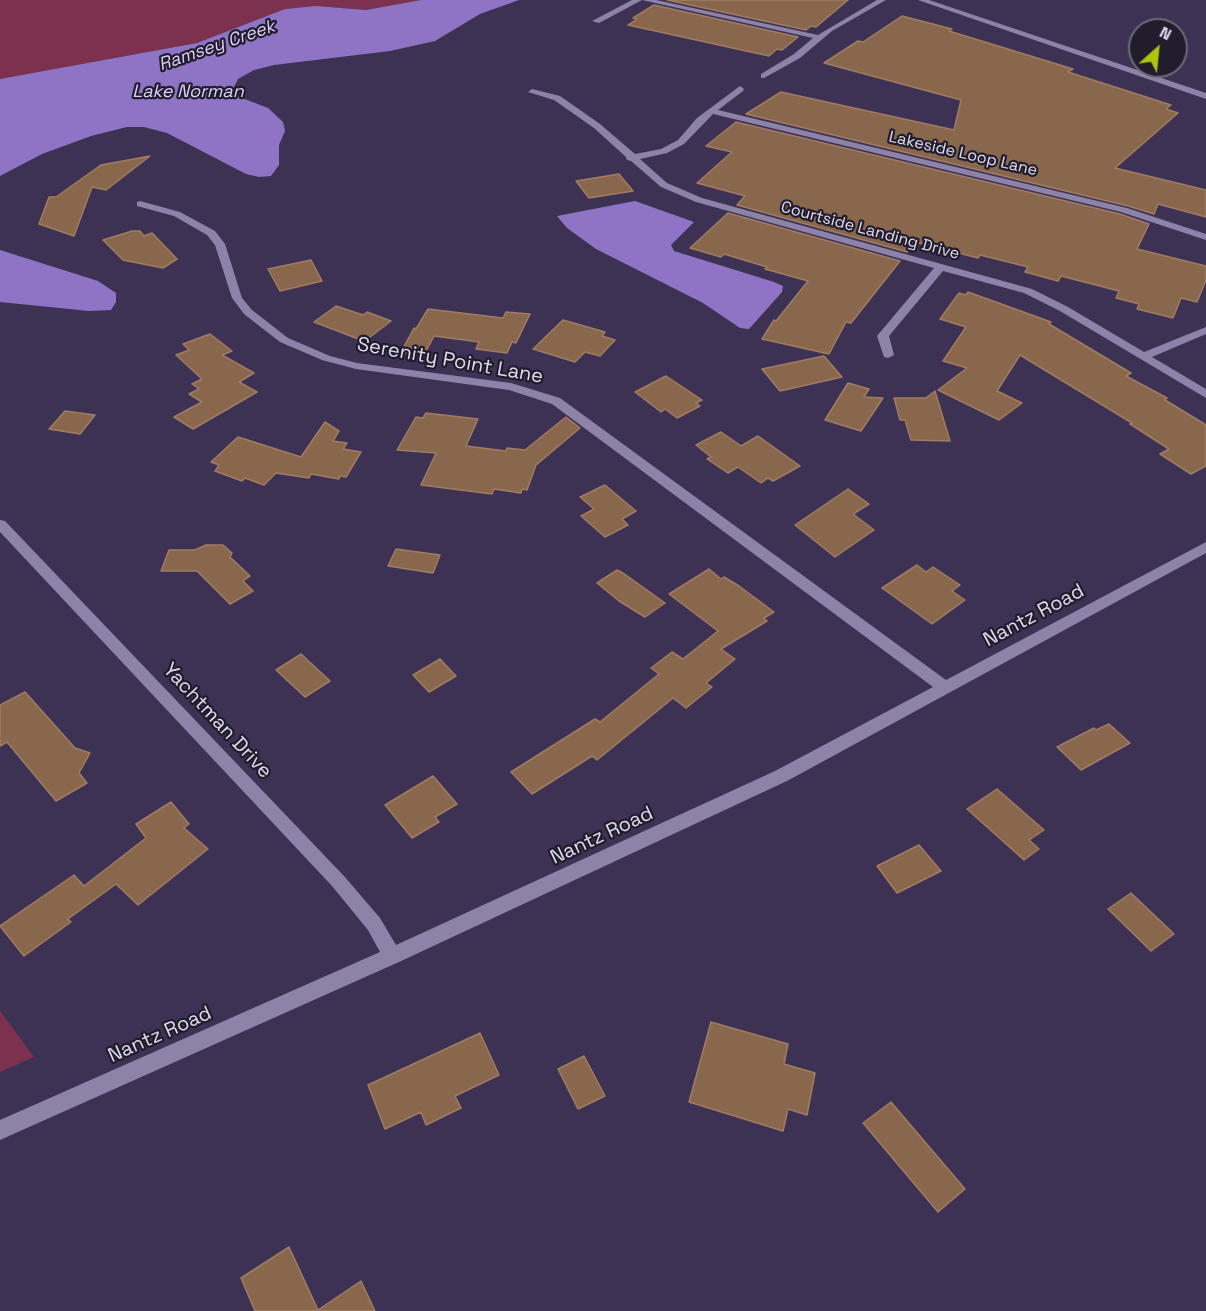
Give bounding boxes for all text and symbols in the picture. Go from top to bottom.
water label: Ramsey Creek [156,16,278,76]
north arrow [1128,18,1188,78]
text: N [1156,22,1175,45]
water label: Lake Norman [132,81,244,103]
street label: Lakeside Loop Lane [887,128,1039,180]
street label: Courtside Landing Drive [779,198,961,264]
street label: Serenity Point Lane [355,333,545,389]
street label: Nantz Road [980,579,1088,653]
street label: Yachtman Drive [157,658,277,784]
street label: Nantz Road [547,802,657,870]
street label: Nantz Road [105,1002,215,1068]

